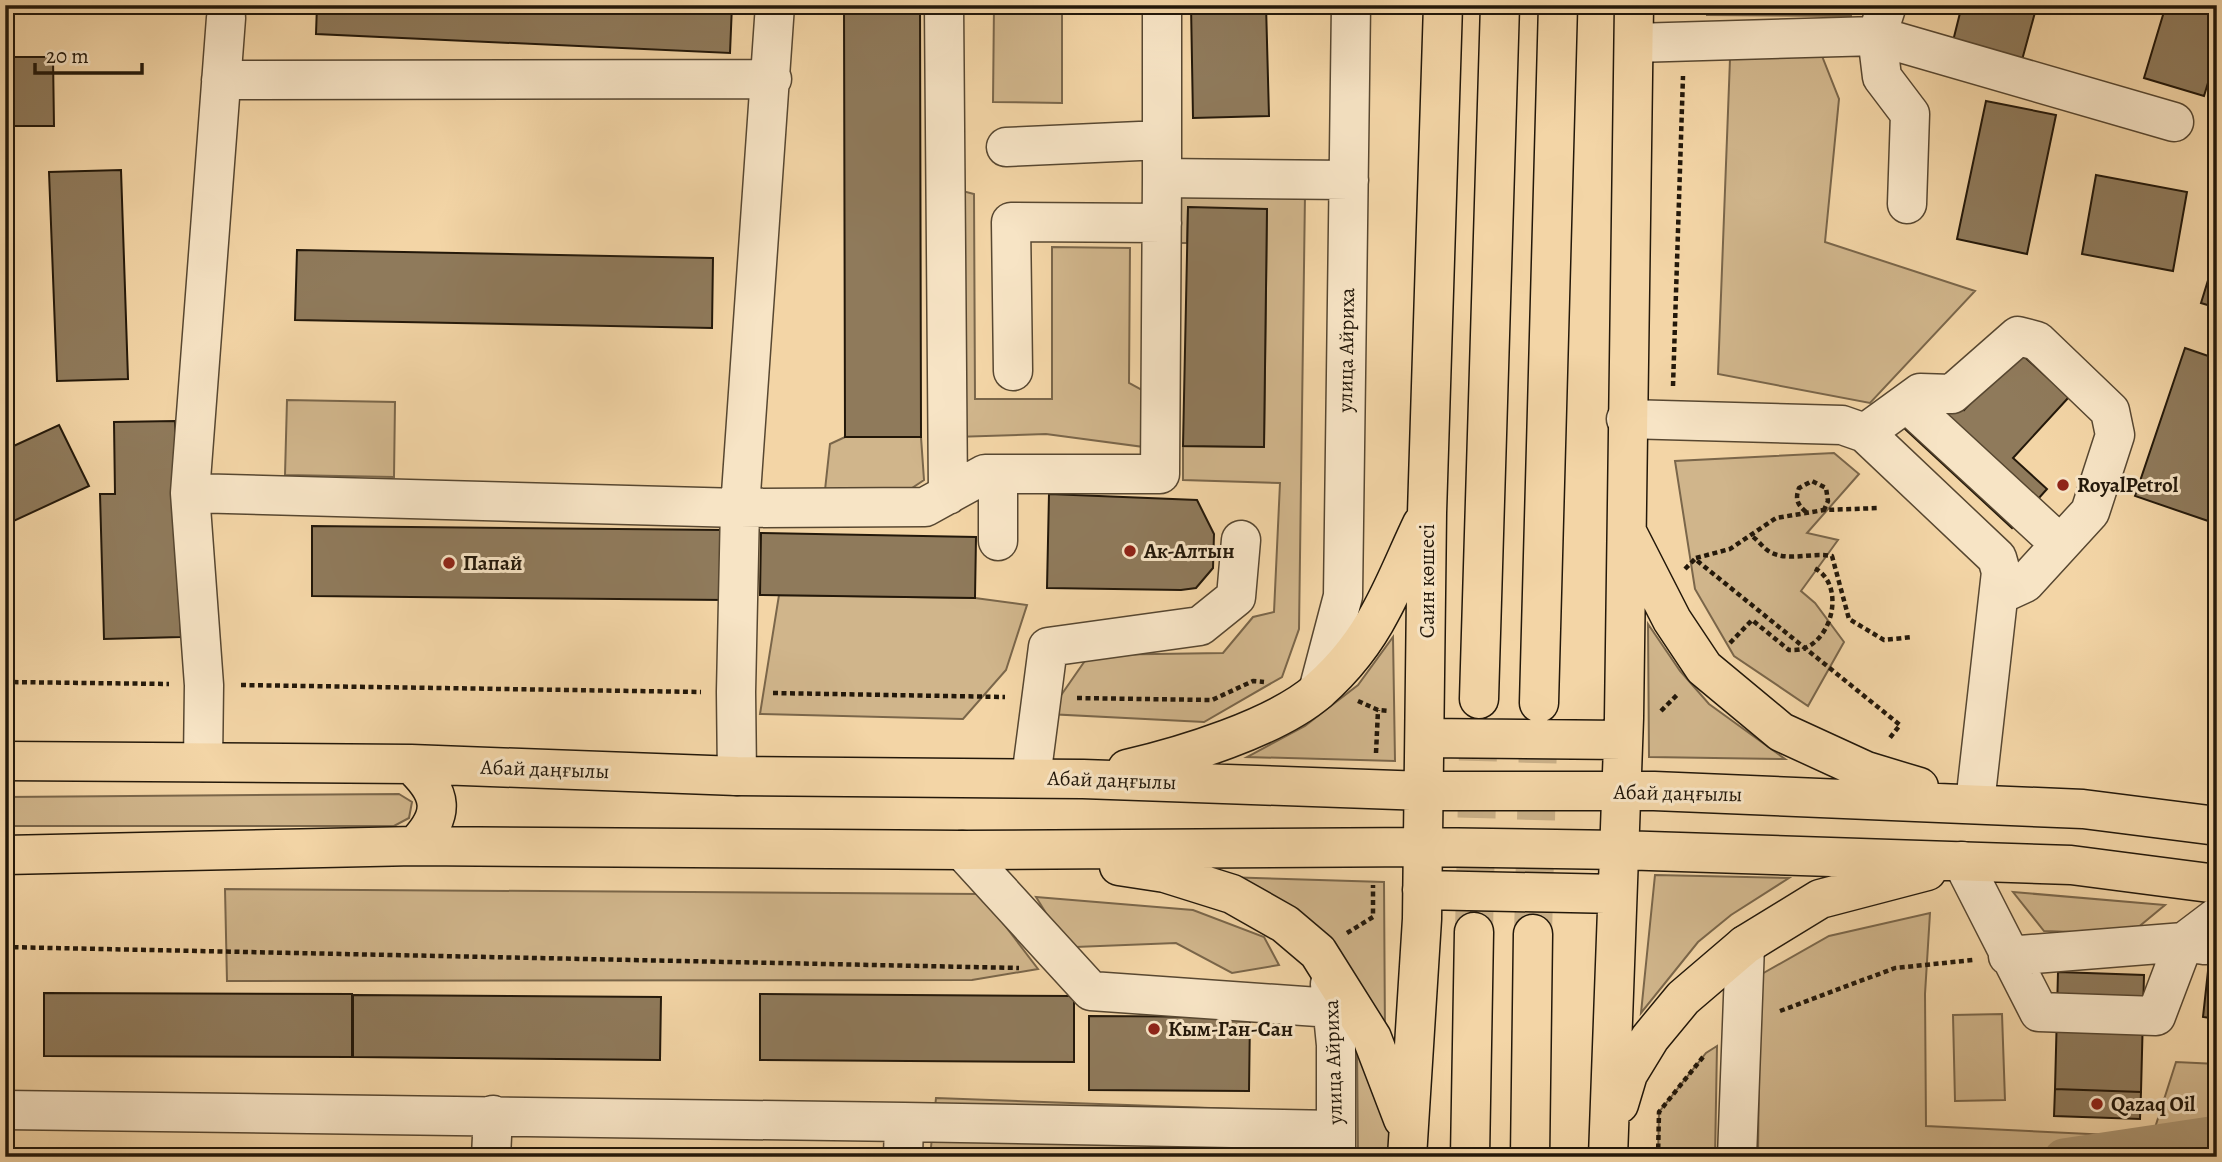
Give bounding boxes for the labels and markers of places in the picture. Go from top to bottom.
place label: RoyalPetrol [2077,471,2179,499]
marker: RoyalPetrol [2055,477,2071,493]
place label: Ак-Алтын [1143,537,1235,565]
marker: Ак-Алтын [1122,543,1138,559]
place label: Папай [463,549,522,577]
marker: Папай [441,555,457,571]
place label: Кым-Ган-Сан [1168,1015,1293,1043]
marker: Кым-Ган-Сан [1146,1021,1162,1037]
place label: Qazaq Oil [2111,1090,2196,1118]
marker: Qazaq Oil [2089,1096,2105,1112]

